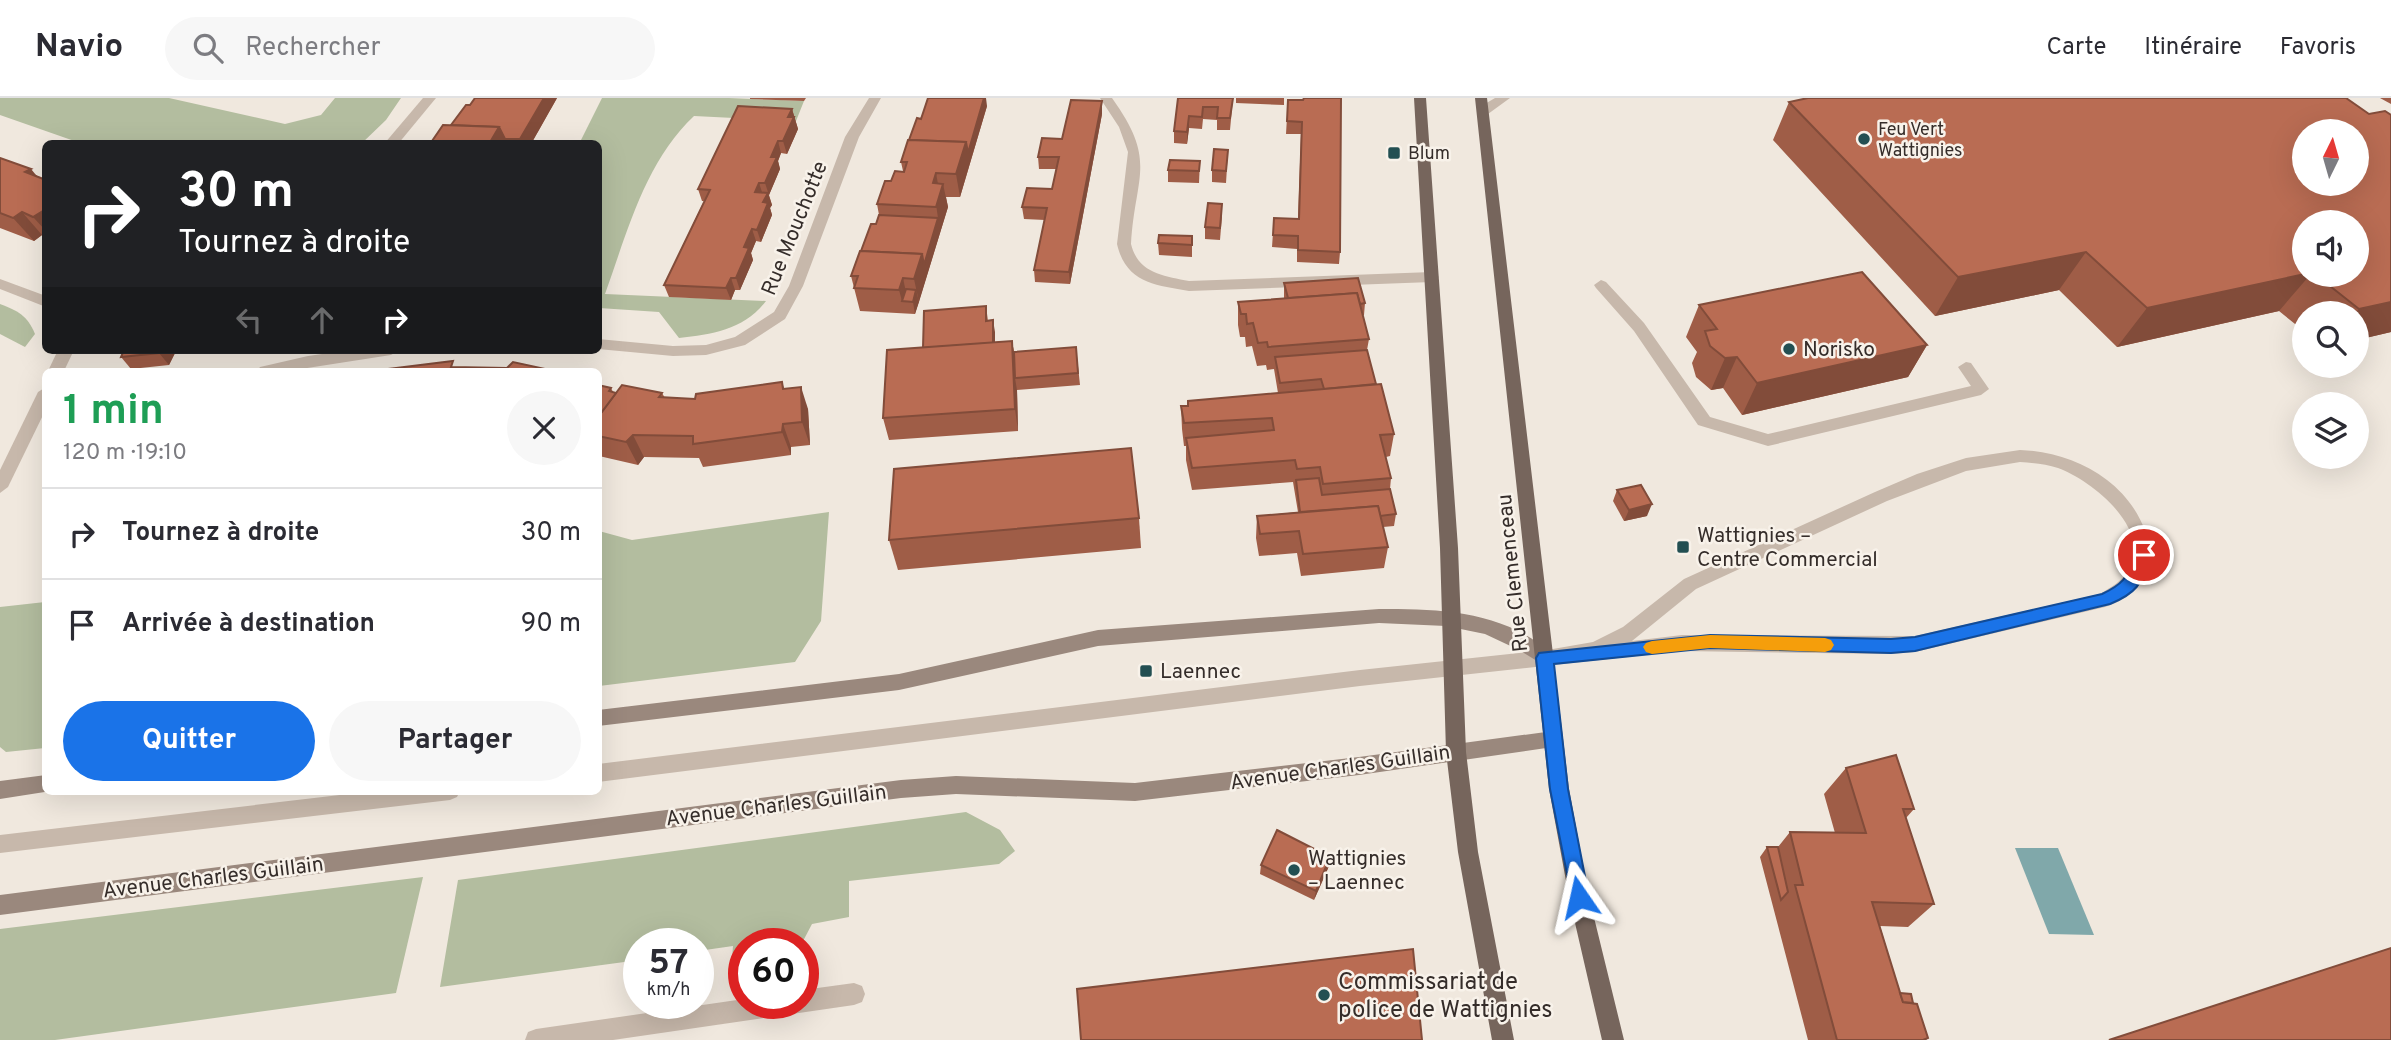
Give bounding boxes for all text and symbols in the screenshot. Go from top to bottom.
search box [165,17,655,80]
text: Navio [35,27,123,69]
icon: search [189,29,227,67]
text: Rechercher [245,32,381,65]
text: Carte [2046,33,2106,63]
text: Itinéraire [2144,33,2242,63]
text: Favoris [2280,33,2356,63]
place label: Feu Vert Wattignies [1878,119,1962,163]
north arrow [2292,119,2370,196]
map controls [2292,119,2369,469]
marker: Feu Vert Wattignies [1856,131,1872,147]
place label: Blum [1408,143,1450,166]
marker: Blum [1386,145,1402,161]
street label: Rue Mouchotte [756,157,835,300]
text: 30 m [178,163,294,225]
icon: right [63,168,154,259]
button: sound [2292,210,2369,287]
text: Tournez à droite [178,224,410,264]
icon: left [230,301,268,339]
icon: ahead [303,301,341,339]
icon: right [376,301,414,339]
button: search [2292,301,2369,378]
place label: Norisko [1803,337,1875,364]
marker: Norisko [1781,341,1797,357]
text: 1 min [63,386,164,439]
button: close [507,391,581,465]
button: layers [2292,392,2369,469]
text: 120 m · 19:10 [63,439,187,468]
street label: Rue Clemenceau [1492,493,1535,653]
icon: right [63,515,101,553]
text: Tournez à droite [122,517,319,550]
text: 30 m [521,517,581,550]
place label: Wattignies – Centre Commercial [1697,523,1878,574]
pin [2114,525,2174,585]
icon: arrive [2125,536,2163,574]
marker: Wattignies – Centre Commercial [1675,539,1691,555]
icon: arrive [63,606,101,644]
text: Arrivée à destination [122,608,375,641]
text: 90 m [521,608,581,641]
place label: Laennec [1160,659,1241,686]
marker: Laennec [1138,663,1154,679]
button: Quitter [63,701,315,781]
button: Partager [329,701,581,781]
street label: Avenue Charles Guillain [1228,740,1452,797]
street label: Avenue Charles Guillain [664,780,888,833]
place label: Wattignies – Laennec [1308,846,1406,897]
street label: Avenue Charles Guillain [101,852,325,905]
position arrow [1542,860,1616,934]
marker: Wattignies – Laennec [1286,862,1302,878]
speed limit sign: 60 [728,928,819,1019]
text: 57 [648,942,689,986]
place label: Commissariat de police de Wattignies [1338,968,1552,1026]
text: km/h [647,979,690,1002]
marker: Commissariat de police de Wattignies [1316,987,1332,1003]

